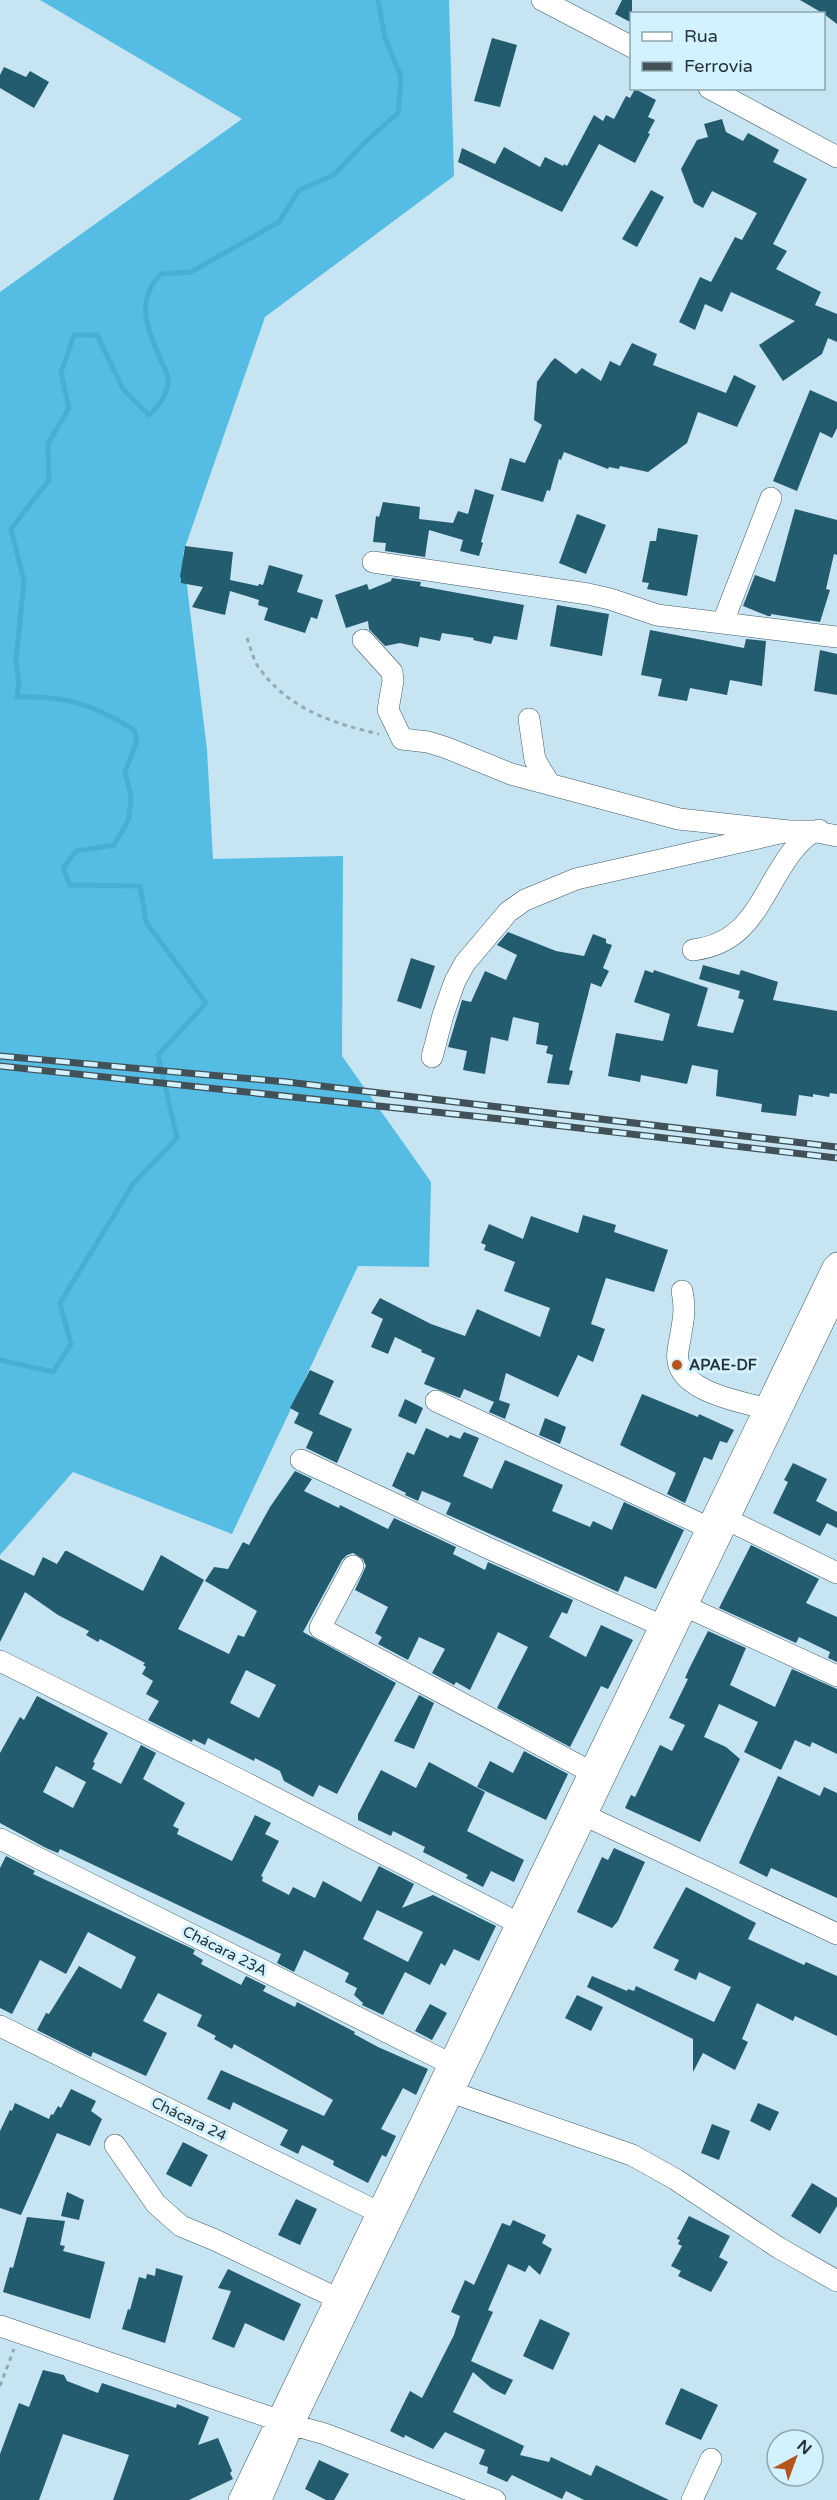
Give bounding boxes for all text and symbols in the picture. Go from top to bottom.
legend [630,12,825,90]
text: Rua [684,25,718,47]
text: Ferrovia [684,55,753,77]
place label: APAE-DF [689,1356,757,1374]
marker: APAE-DF [670,1358,684,1372]
street label: Chácara 23A [180,1922,270,1980]
street label: Chácara 24 [148,2093,230,2145]
north arrow [765,2428,825,2488]
text: N [793,2436,816,2459]

